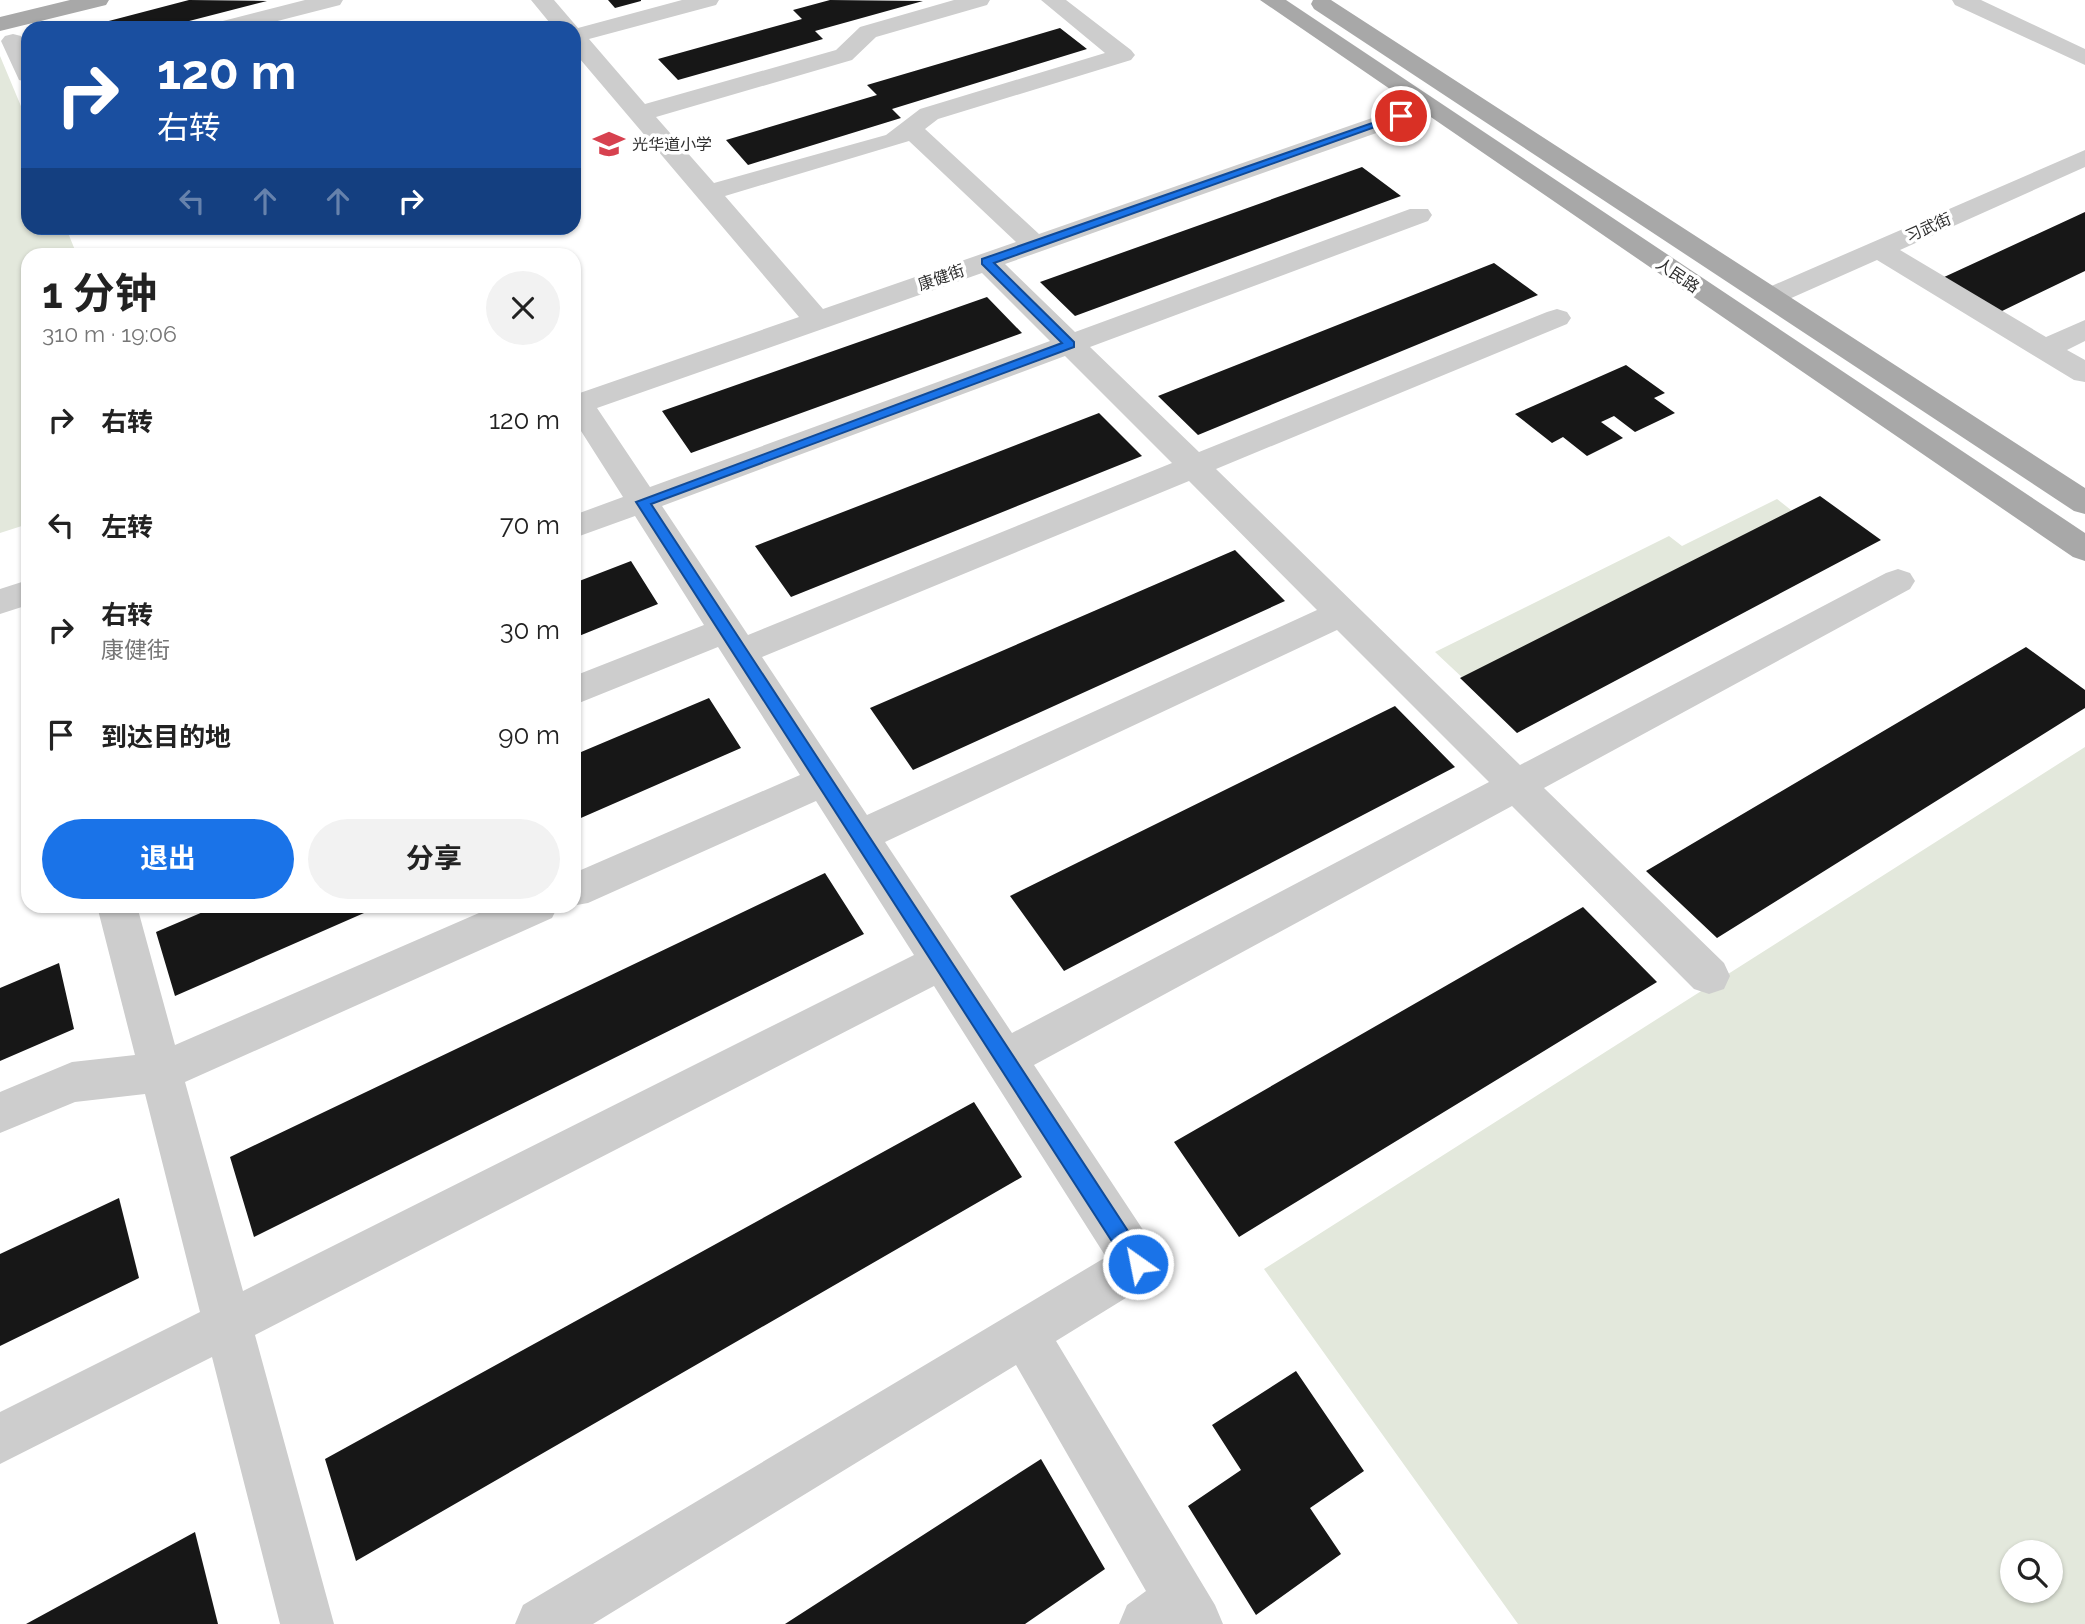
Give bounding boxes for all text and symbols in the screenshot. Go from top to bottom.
text: 120 m [157,43,296,100]
icon: right [42,49,133,140]
pin [1371,86,1431,146]
icon: arrive [1382,97,1420,135]
text: 右转 [157,109,221,146]
school or university icon: 光华道小学 [592,127,626,161]
place label: 光华道小学 [632,135,712,154]
icon: left [173,182,211,220]
icon: ahead [246,182,284,220]
icon: ahead [319,182,357,220]
icon: right [392,182,430,220]
street label: 习武街 [1902,209,1954,246]
street label: 人民路 [1653,254,1703,297]
street label: 康健街 [915,261,967,294]
text: 1 分钟 [42,269,157,318]
button: close [486,271,560,345]
text: 310 m · 19:06 [42,320,177,347]
icon: right [42,401,80,439]
text: 120 m [489,405,560,435]
text: 右转 [101,407,153,437]
icon: left [42,506,80,544]
text: 70 m [500,510,560,540]
text: 左转 [101,512,153,542]
text: 右转 [101,600,153,630]
icon: right [42,611,80,649]
text: 30 m [500,615,560,645]
text: 康健街 [101,636,170,663]
icon: arrive [42,716,80,754]
text: 90 m [498,720,560,750]
text: 到达目的地 [101,722,231,752]
button: 退出 [42,819,294,899]
button: 分享 [308,819,560,899]
position arrow [1101,1227,1175,1301]
map controls [2000,1540,2063,1603]
button: search [2000,1540,2063,1603]

